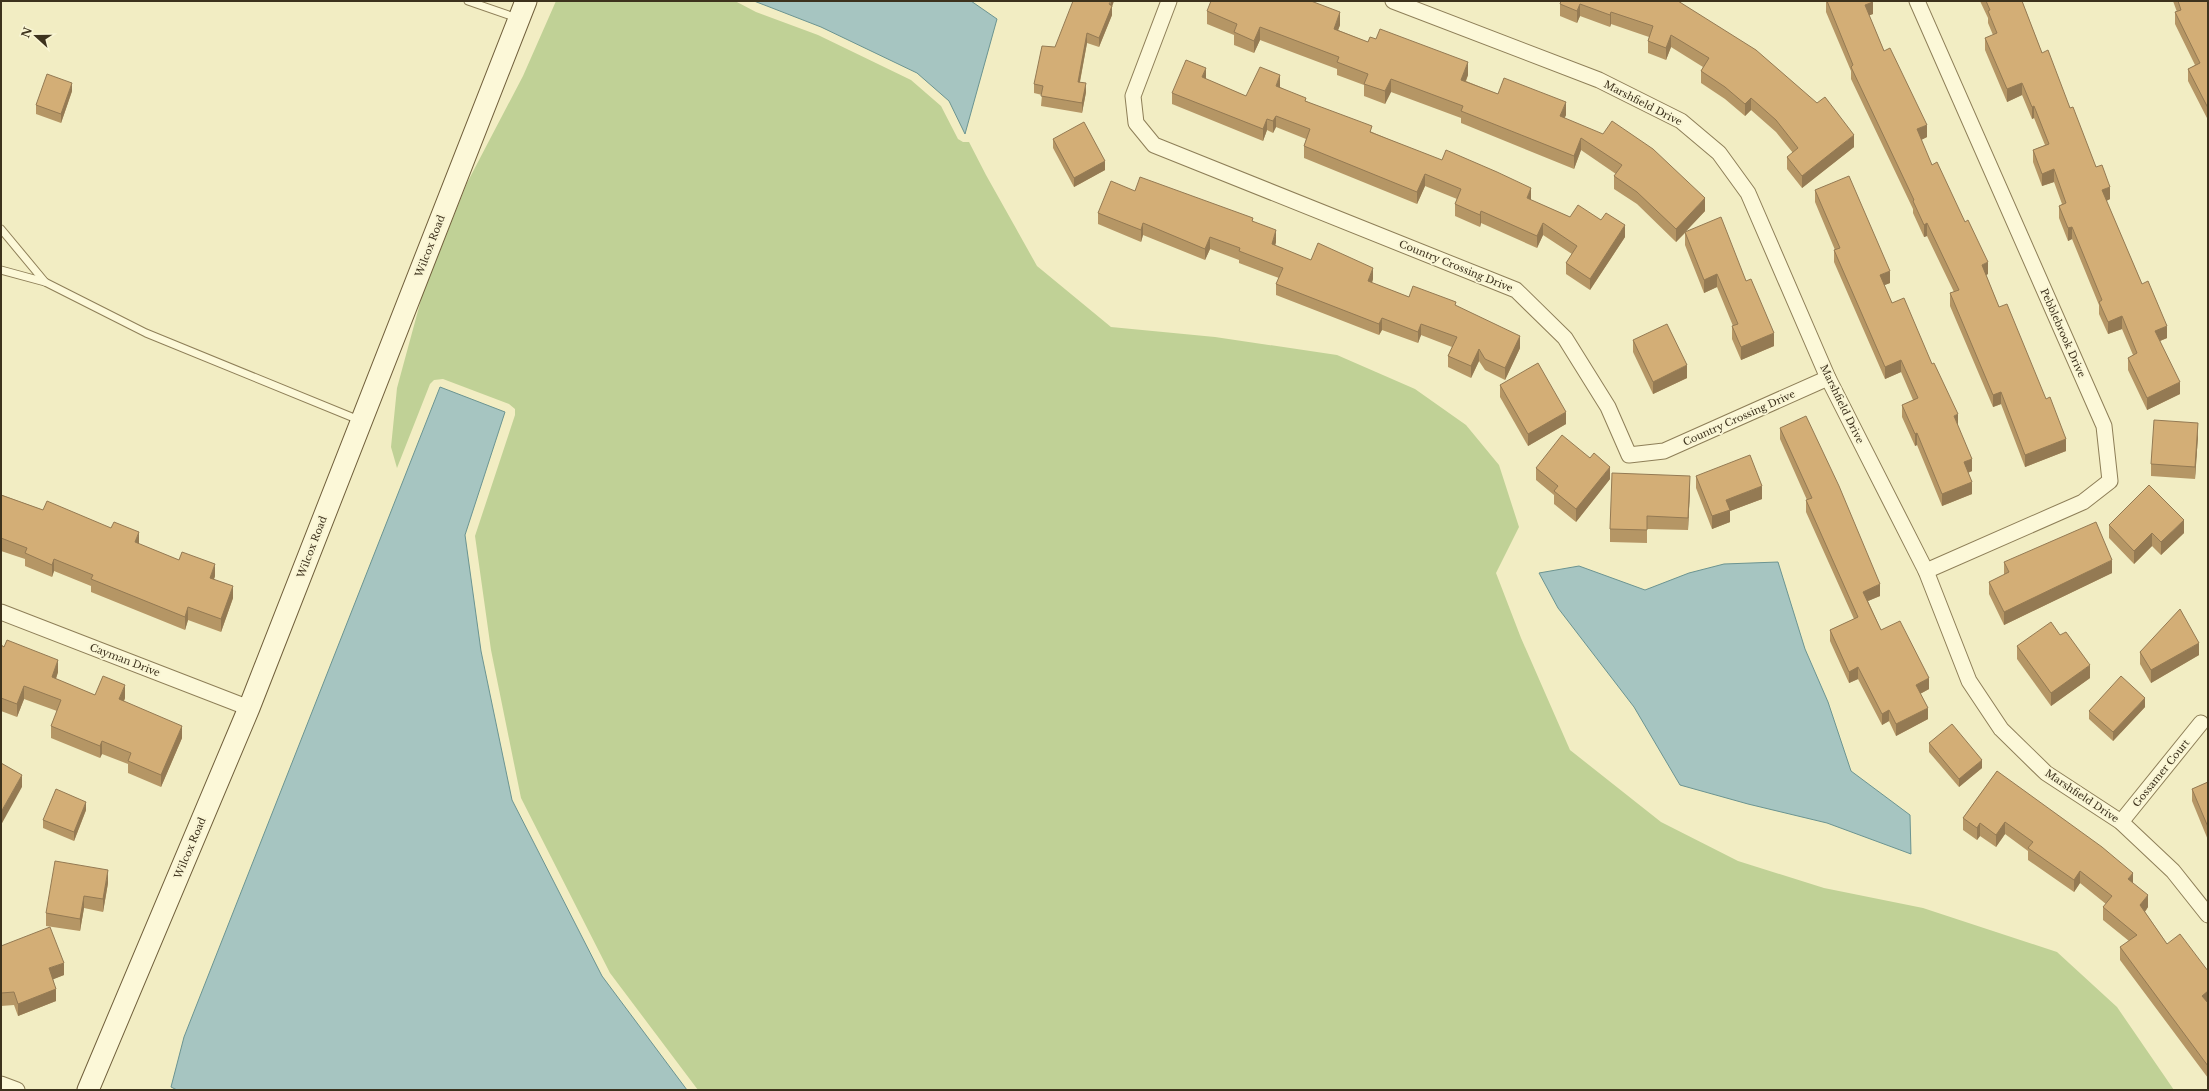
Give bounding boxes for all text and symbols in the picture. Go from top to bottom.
north arrow [16,16,56,56]
text: N [18,24,35,40]
street label: Marshfield Drive [1602,78,1685,129]
street label: Wilcox Road [412,213,448,280]
street label: Country Crossing Drive [1397,237,1515,295]
street label: Pebblebrook Drive [2038,286,2089,380]
street label: Marshfield Drive [1817,362,1867,446]
street label: Country Crossing Drive [1681,387,1797,449]
street label: Wilcox Road [294,514,330,581]
street label: Cayman Drive [88,641,162,679]
street label: Gossamer Court [2130,736,2192,810]
street label: Marshfield Drive [2043,766,2122,826]
street label: Wilcox Road [171,815,209,882]

